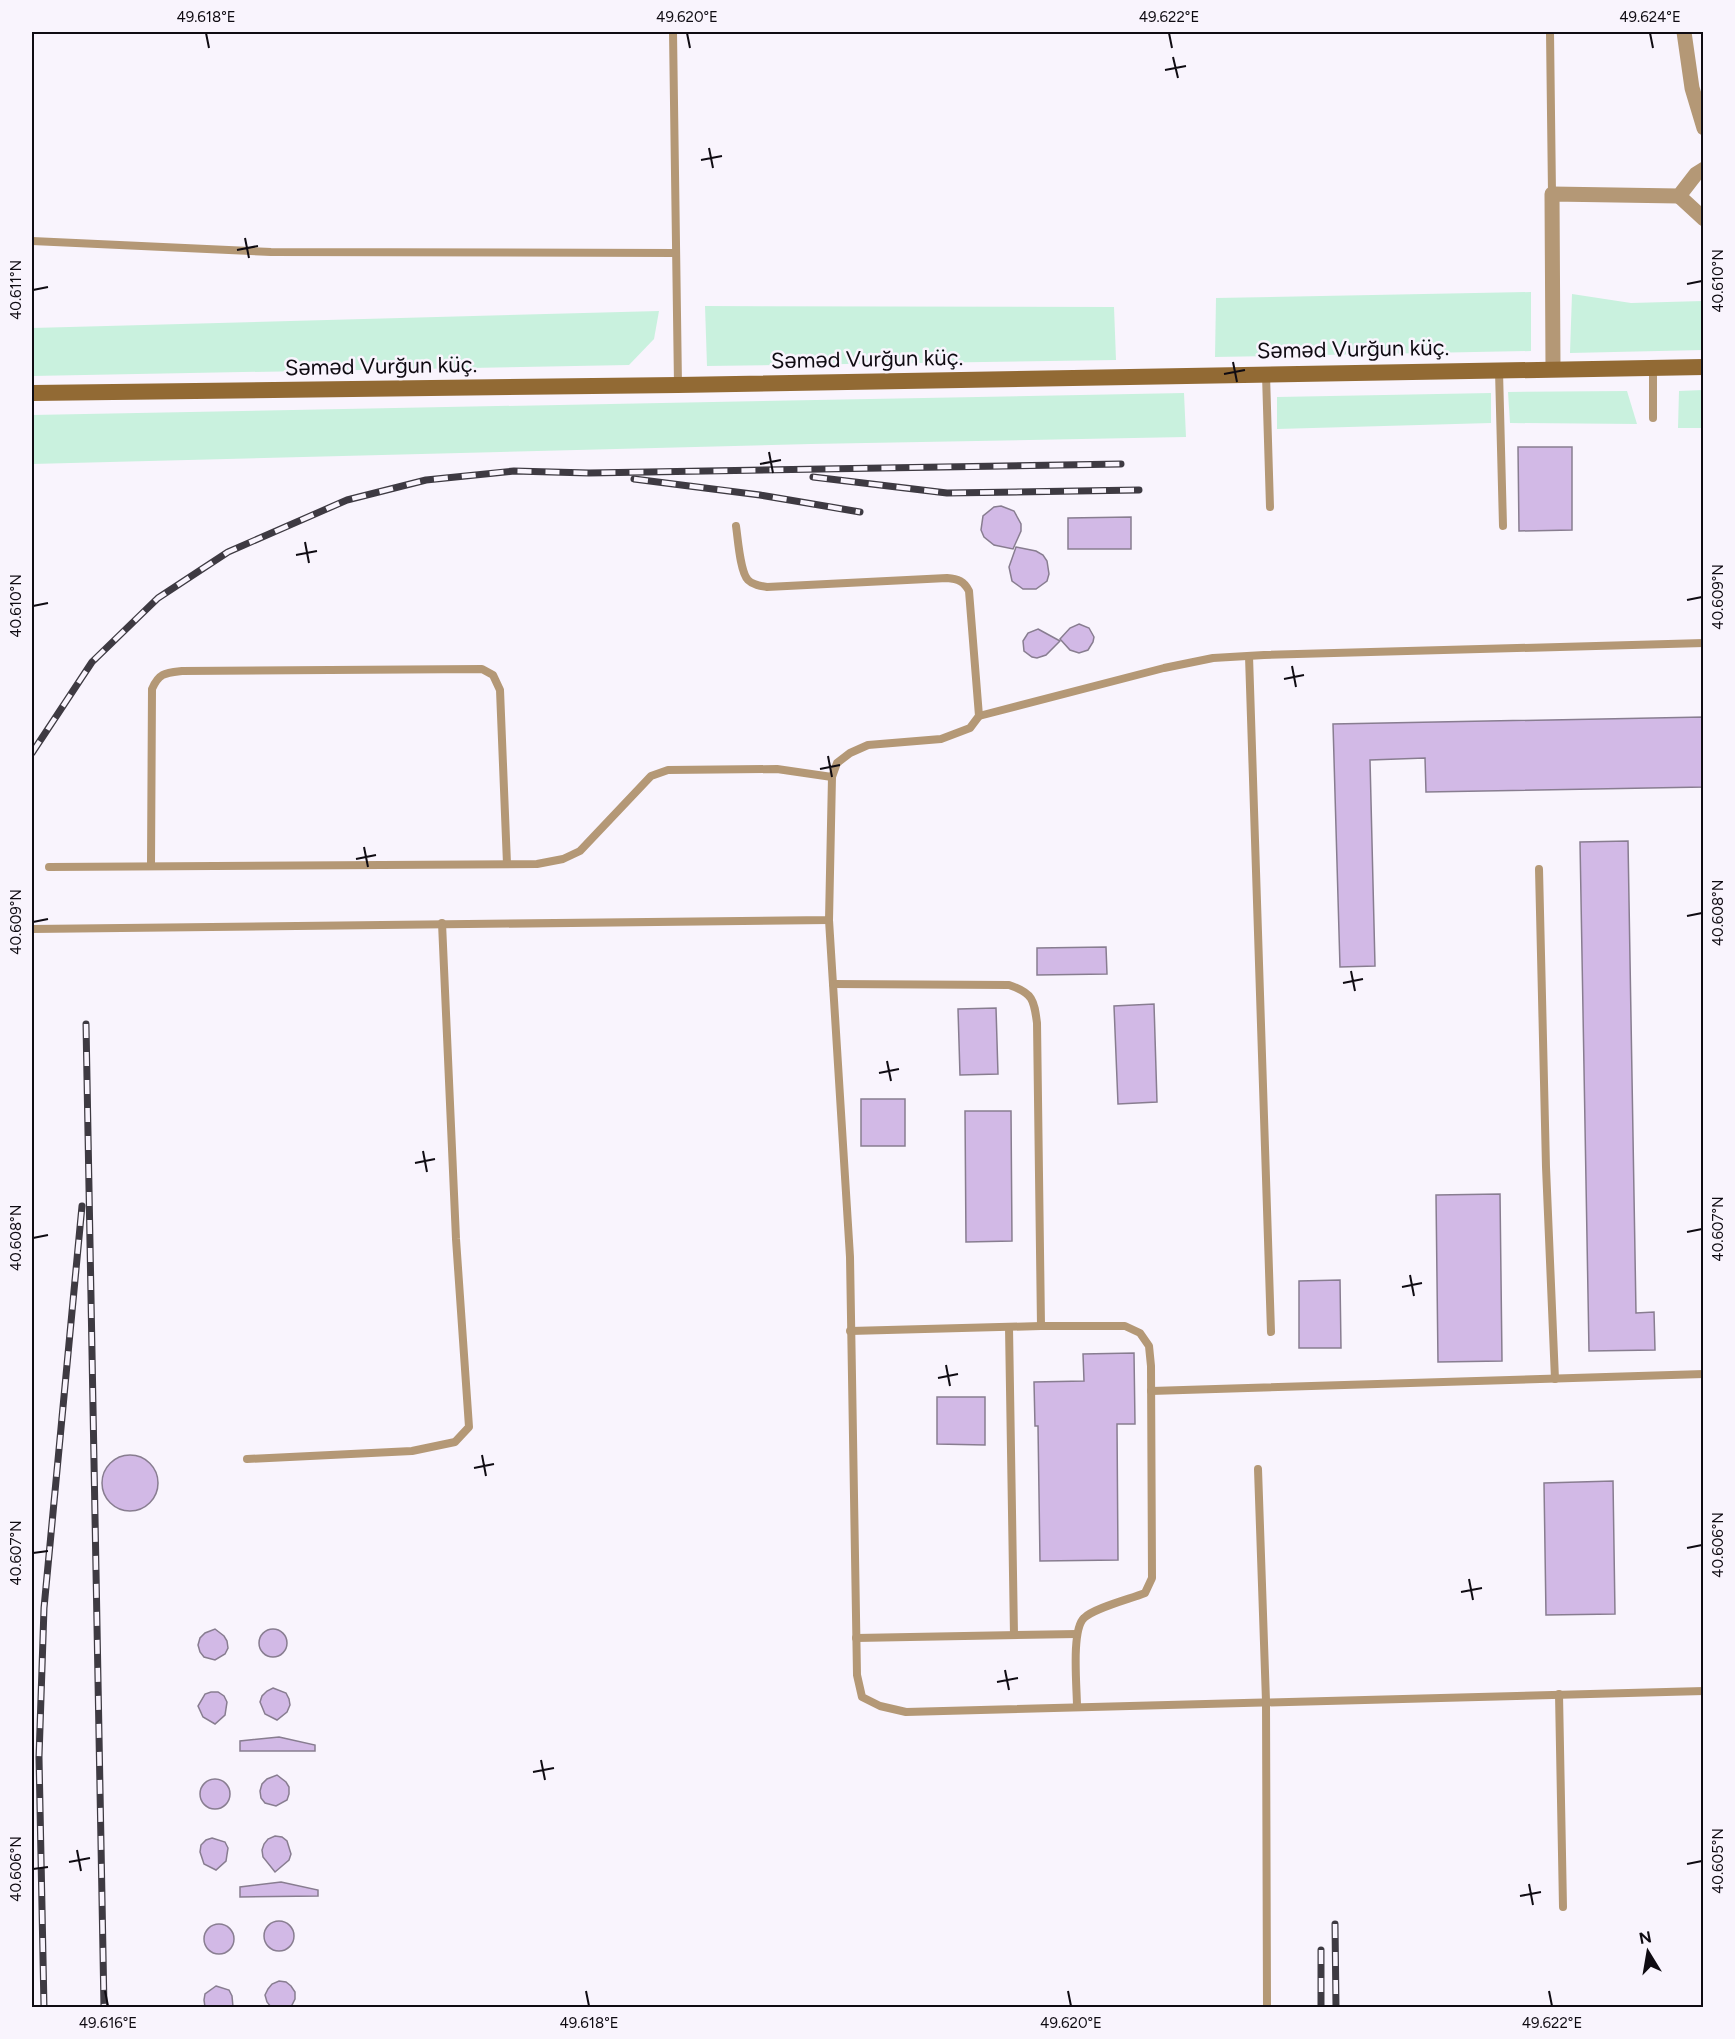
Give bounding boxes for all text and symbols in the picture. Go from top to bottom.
text: 49.618°E [176,8,236,26]
text: 49.620°E [656,8,718,26]
text: 49.622°E [1139,8,1199,26]
text: 49.624°E [1619,8,1681,26]
text: 40.610°N [1709,249,1727,313]
text: 40.611°N [7,260,25,320]
street label: Səməd Vurğun küç. [1257,334,1449,364]
street label: Səməd Vurğun küç. [771,344,963,374]
street label: Səməd Vurğun küç. [285,351,477,381]
text: 40.609°N [1709,564,1727,630]
text: 40.610°N [7,574,25,638]
text: 40.608°N [1709,880,1727,946]
text: 40.609°N [7,889,25,955]
text: 40.607°N [1709,1196,1727,1262]
text: 40.608°N [7,1205,25,1271]
text: 40.606°N [1709,1512,1727,1578]
text: 40.607°N [7,1520,25,1586]
text: 40.605°N [1709,1828,1727,1894]
text: 40.606°N [7,1836,25,1902]
north arrow [1618,1922,1678,1982]
text: N [1637,1927,1653,1948]
text: 49.616°E [79,2014,137,2032]
text: 49.618°E [559,2014,619,2032]
text: 49.620°E [1040,2014,1102,2032]
text: 49.622°E [1522,2014,1582,2032]

